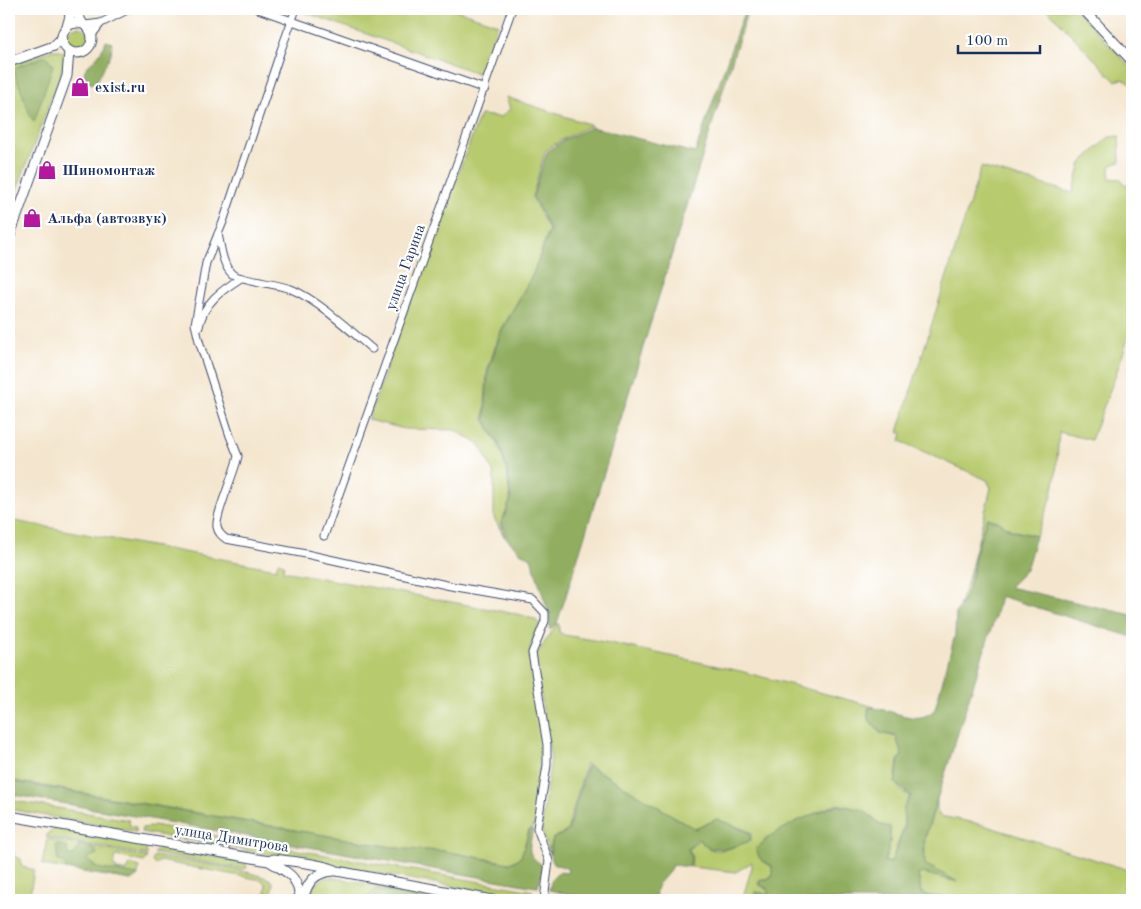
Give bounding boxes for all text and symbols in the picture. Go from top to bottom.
scale bar [958,22,1041,54]
text: 100 m [966,34,1008,49]
shop icon: exist.ru [69,76,91,98]
place label: exist.ru [95,81,145,96]
shop icon: Шиномонтаж [36,159,58,181]
place label: Шиномонтаж [62,164,155,179]
shop icon: Альфа (автозвук) [21,207,43,229]
place label: Альфа (автозвук) [47,212,167,227]
street label: улица Гарина [384,222,429,313]
street label: улица Димитрова [174,823,290,856]

